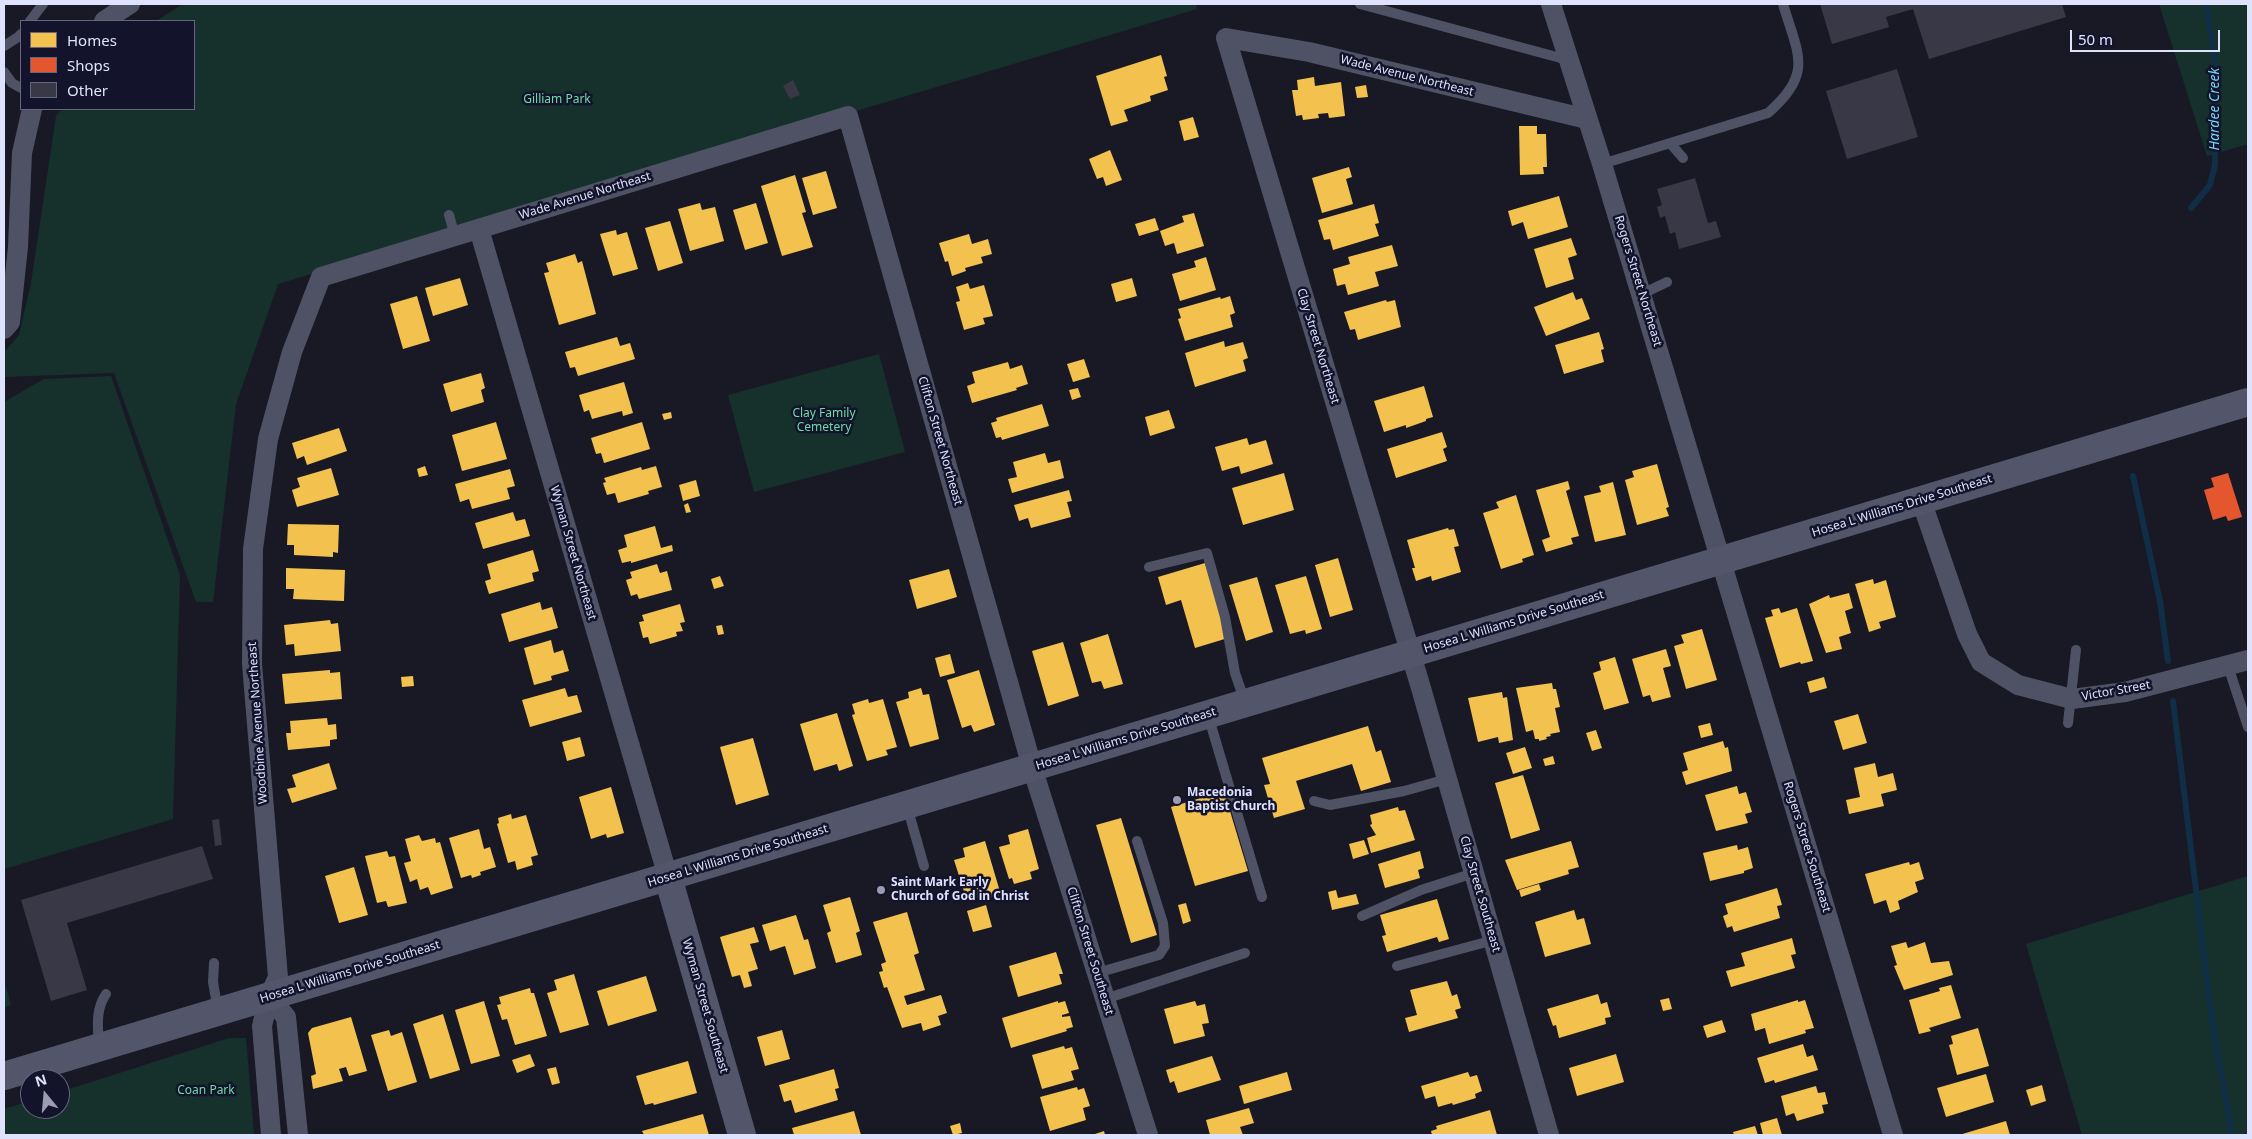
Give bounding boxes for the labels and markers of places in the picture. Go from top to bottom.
place label: Macedonia Baptist Church [1187,786,1275,814]
marker: Macedonia Baptist Church [1171,794,1183,806]
place label: Saint Mark Early Church of God in Christ [891,876,1029,904]
marker: Saint Mark Early Church of God in Christ [875,884,887,896]

